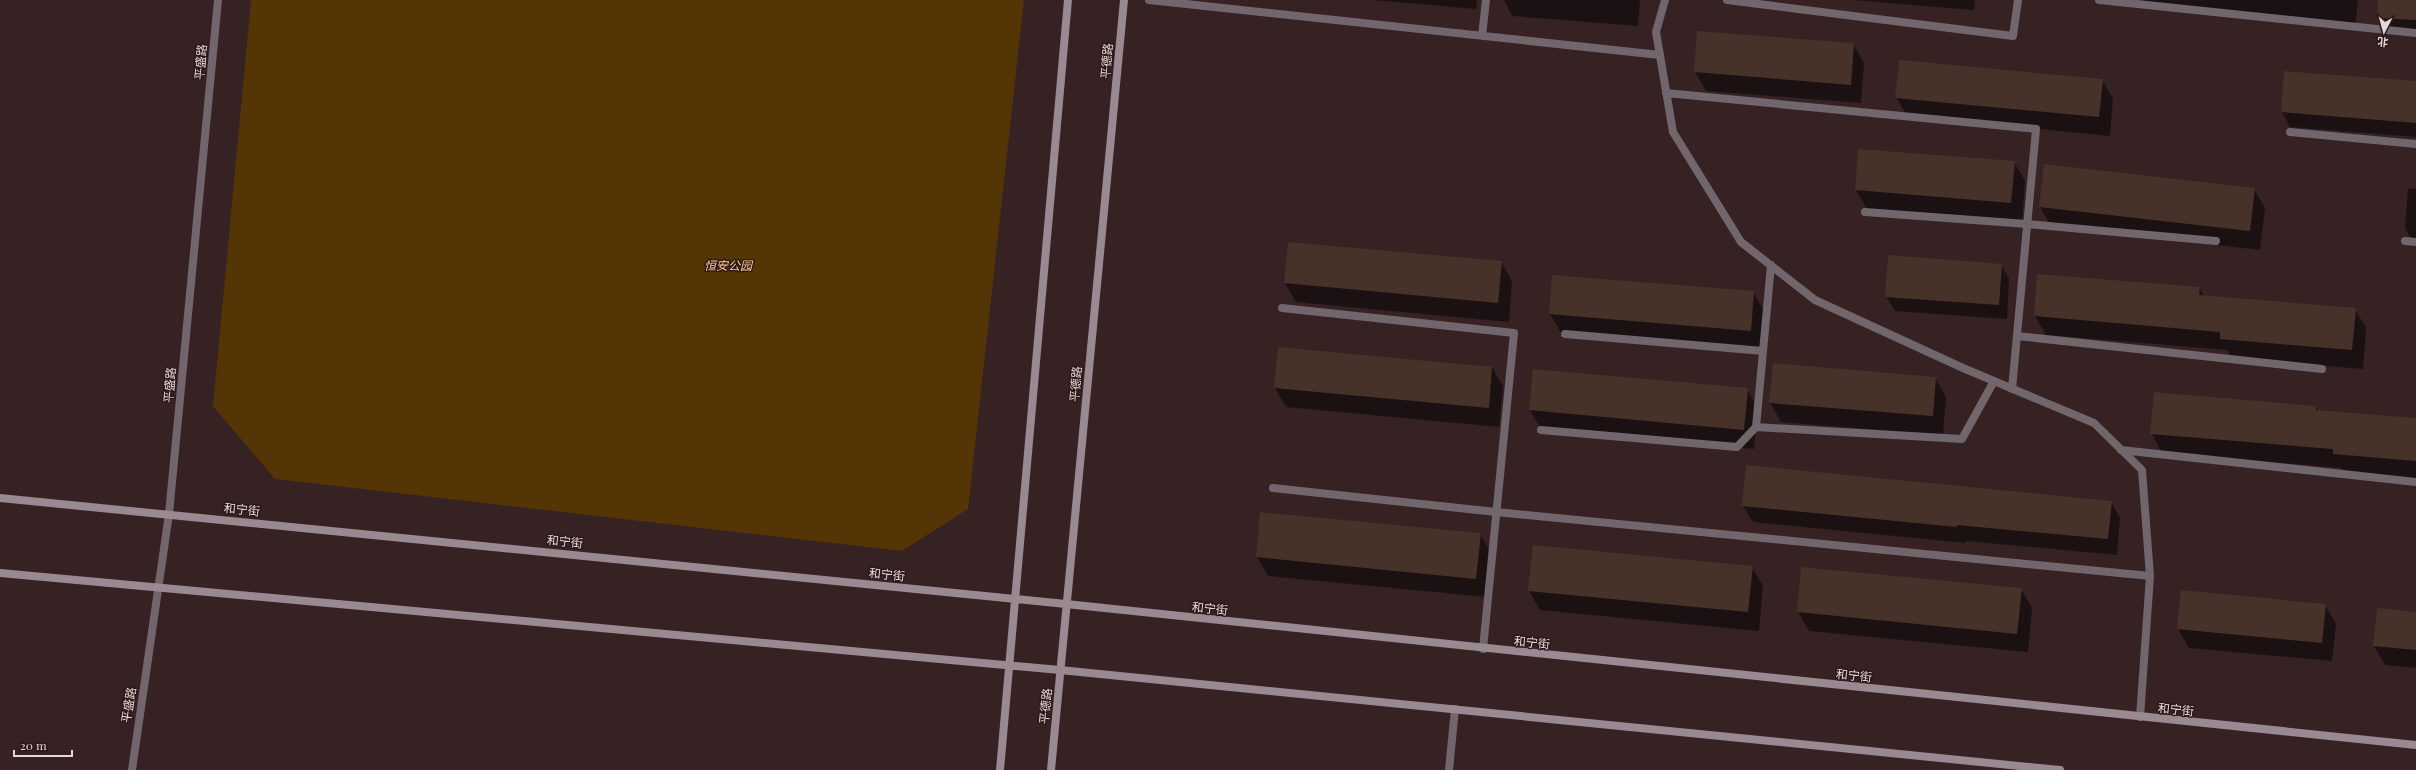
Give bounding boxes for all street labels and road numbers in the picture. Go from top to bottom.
street label: 平德路 [1096,42,1116,80]
street label: 平盛路 [190,43,210,81]
street label: 平德路 [1065,365,1085,403]
street label: 平盛路 [159,366,179,404]
street label: 和宁街 [223,499,261,519]
street label: 和宁街 [546,531,584,551]
street label: 和宁街 [868,564,906,584]
street label: 和宁街 [1191,598,1229,618]
street label: 和宁街 [1513,632,1551,652]
street label: 和宁街 [1835,665,1873,685]
street label: 平盛路 [117,686,139,724]
street label: 平德路 [1035,687,1055,725]
street label: 和宁街 [2157,699,2195,719]

